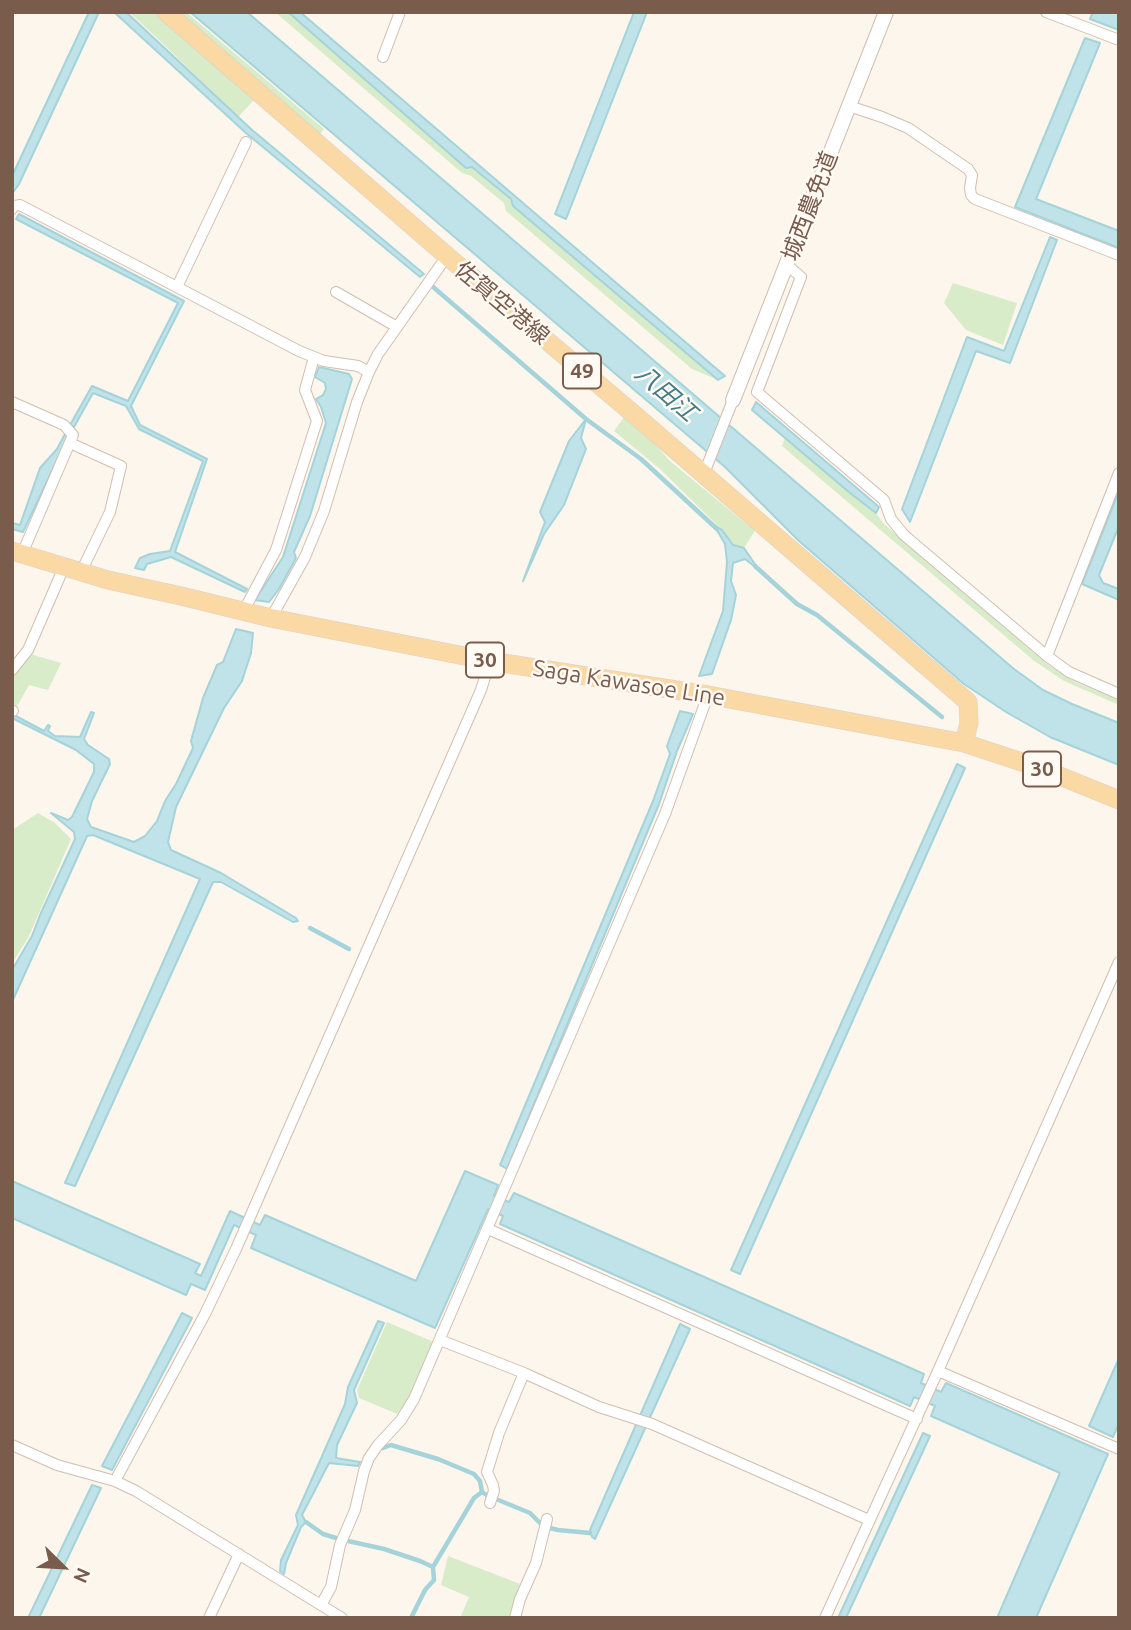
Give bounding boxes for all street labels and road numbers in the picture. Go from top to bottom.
street label: 城西農免道 [777,147,843,265]
street label: 佐賀空港線 [449,255,555,351]
road number: 49 [563,354,601,388]
road number: 30 [466,642,504,678]
street label: Saga Kawasoe Line [531,654,727,712]
road number: 30 [1023,752,1061,786]

